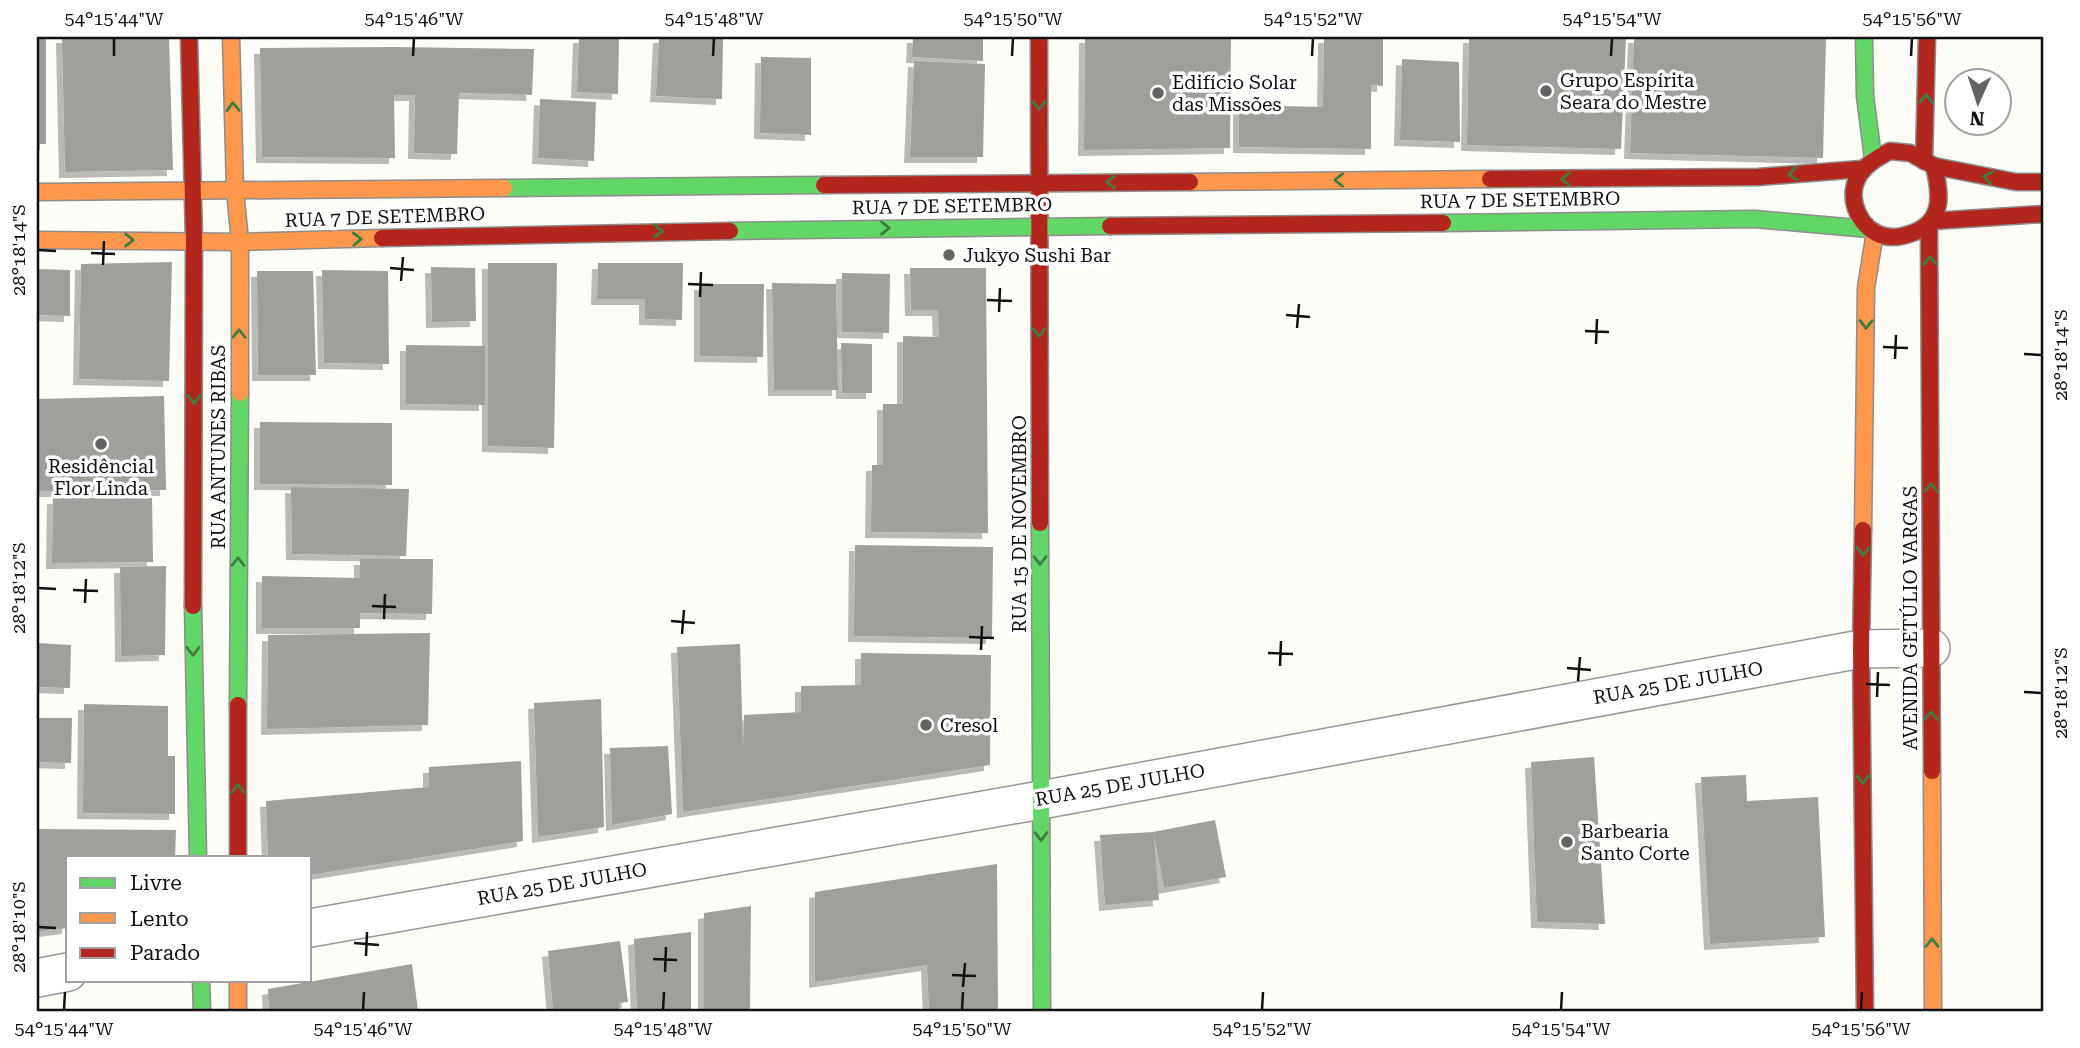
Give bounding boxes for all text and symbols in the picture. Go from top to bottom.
text: 54°15'44"W [65,8,164,29]
text: 54°15'46"W [365,8,464,29]
text: 54°15'48"W [665,8,764,29]
text: 54°15'50"W [964,8,1063,29]
text: 54°15'52"W [1264,8,1363,29]
text: 54°15'54"W [1563,8,1662,29]
text: 54°15'56"W [1863,8,1962,29]
north arrow [1944,66,2014,136]
place label: Grupo Espírita Seara do Mestre [1560,69,1707,114]
place label: Edifício Solar das Missões [1172,71,1297,116]
marker: Grupo Espírita Seara do Mestre [1538,83,1554,99]
marker: Edifício Solar das Missões [1150,85,1166,101]
one-way arrow [1918,93,1934,104]
one-way arrow [1031,100,1047,111]
one-way arrow [225,101,241,112]
text: N [1969,107,1985,130]
one-way arrow [1788,166,1799,181]
one-way arrow [1982,170,1994,185]
one-way arrow [1560,171,1571,187]
one-way arrow [1333,172,1343,188]
one-way arrow [1105,174,1116,190]
street label: RUA 7 DE SETEMBRO [1420,187,1620,213]
street label: RUA 7 DE SETEMBRO [852,193,1052,219]
street label: RUA 7 DE SETEMBRO [284,202,486,232]
text: 28°18'14"S [8,204,29,296]
one-way arrow [881,220,891,236]
one-way arrow [653,223,664,239]
one-way arrow [352,231,363,246]
one-way arrow [125,232,135,248]
place label: Jukyo Sushi Bar [963,244,1111,267]
marker: Jukyo Sushi Bar [941,247,957,263]
one-way arrow [1922,255,1938,265]
text: 28°18'14"S [2050,309,2071,401]
one-way arrow [1858,319,1874,329]
one-way arrow [231,328,247,339]
one-way arrow [1031,328,1047,338]
street label: RUA ANTUNES RIBAS [207,345,230,549]
one-way arrow [186,394,202,405]
street label: RUA 15 DE NOVEMBRO [1008,415,1031,633]
marker: Residêncial Flor Linda [93,436,109,452]
place label: Residêncial Flor Linda [48,455,154,500]
one-way arrow [1923,482,1939,493]
street label: AVENIDA GETÚLIO VARGAS [1899,486,1922,750]
text: 28°18'12"S [8,542,29,634]
one-way arrow [1855,546,1870,557]
one-way arrow [1032,555,1048,566]
one-way arrow [230,556,246,566]
one-way arrow [185,646,201,657]
text: 28°18'12"S [2050,647,2071,739]
street label: RUA 25 DE JULHO [1591,657,1765,709]
one-way arrow [1923,710,1939,720]
place label: Cresol [940,714,998,737]
marker: Cresol [918,717,934,733]
street label: RUA 25 DE JULHO [1033,759,1207,811]
one-way arrow [1855,773,1870,784]
one-way arrow [230,783,246,794]
place label: Barbearia Santo Corte [1581,820,1690,865]
one-way arrow [1033,832,1049,842]
marker: Barbearia Santo Corte [1559,834,1575,850]
legend [66,856,312,982]
street label: RUA 25 DE JULHO [475,858,649,910]
text: Livre [130,871,182,895]
text: 28°18'10"S [8,881,29,973]
text: Lento [130,907,189,931]
one-way arrow [1924,937,1940,948]
text: Parado [130,941,200,965]
text: 54°15'44"W [15,1018,114,1039]
text: 54°15'46"W [314,1018,413,1039]
text: 54°15'48"W [614,1018,713,1039]
text: 54°15'50"W [913,1018,1012,1039]
text: 54°15'52"W [1213,1018,1312,1039]
text: 54°15'54"W [1512,1018,1611,1039]
text: 54°15'56"W [1812,1018,1911,1039]

